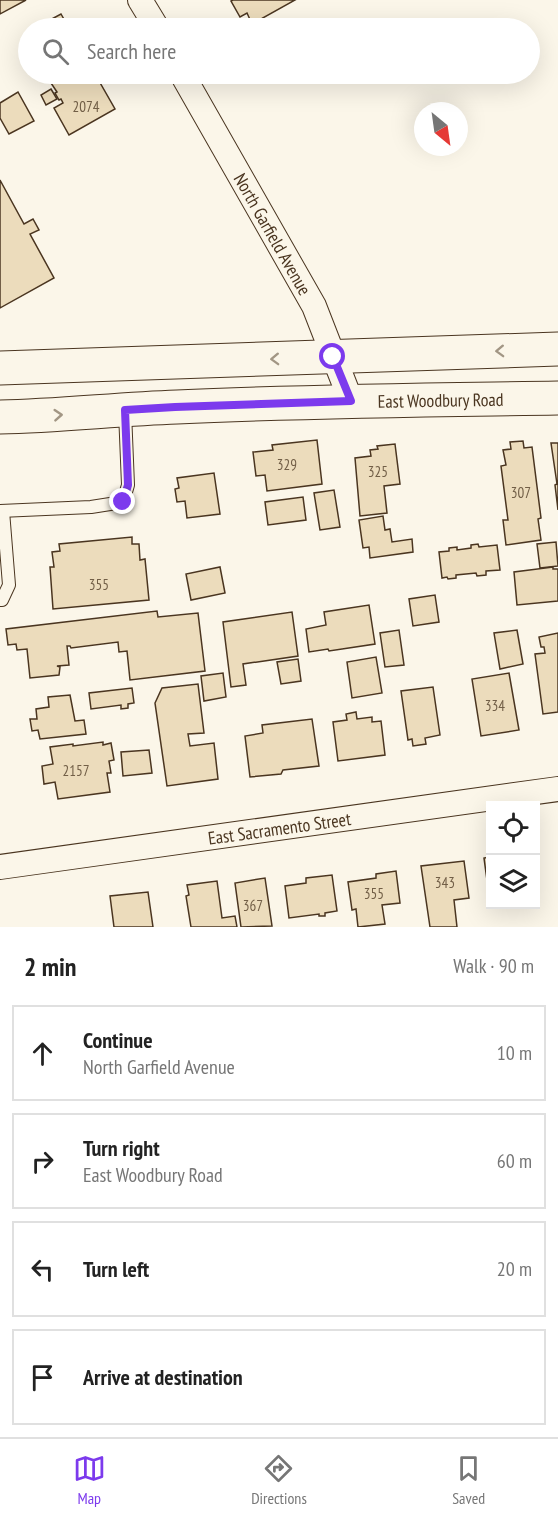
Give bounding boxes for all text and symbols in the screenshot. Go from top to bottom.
search box [18,18,540,84]
icon: search [39,35,72,68]
text: Search here [87,37,176,65]
house number: 2074 [72,97,100,116]
north arrow [414,102,468,156]
street label: North Garfield Avenue [229,169,317,299]
route start [319,343,345,369]
one-way arrow [495,345,504,358]
one-way arrow [270,352,279,365]
street label: East Woodbury Road [378,387,504,412]
one-way arrow [54,409,63,422]
house number: 329 [277,455,297,474]
house number: 325 [368,462,388,481]
house number: 307 [511,483,531,502]
route end [109,488,135,514]
house number: 355 [89,575,109,594]
house number: 334 [485,696,505,715]
house number: 2157 [62,761,90,780]
map controls [486,801,540,909]
button: locate [486,801,540,855]
street label: East Sacramento Street [206,807,352,849]
button: layers [486,855,540,909]
house number: 343 [435,873,455,892]
house number: 355 [364,884,384,903]
house number: 367 [243,896,263,915]
text: 2 min [24,950,77,983]
text: Walk · 90 m [453,953,534,979]
text: Continue [83,1026,153,1054]
icon: ahead [26,1037,59,1070]
text: 10 m [497,1040,532,1066]
text: North Garfield Avenue [83,1054,235,1080]
text: Turn right [83,1134,160,1162]
icon: right [26,1145,59,1178]
text: 60 m [497,1148,532,1174]
text: East Woodbury Road [83,1162,223,1188]
icon: left [26,1253,59,1286]
text: Turn left [83,1255,149,1283]
text: 20 m [497,1256,532,1282]
icon: arrive [26,1361,59,1394]
text: Arrive at destination [83,1363,243,1391]
tab: Map [73,1452,106,1508]
tab: Directions [251,1452,307,1508]
tab: Saved [452,1452,485,1508]

